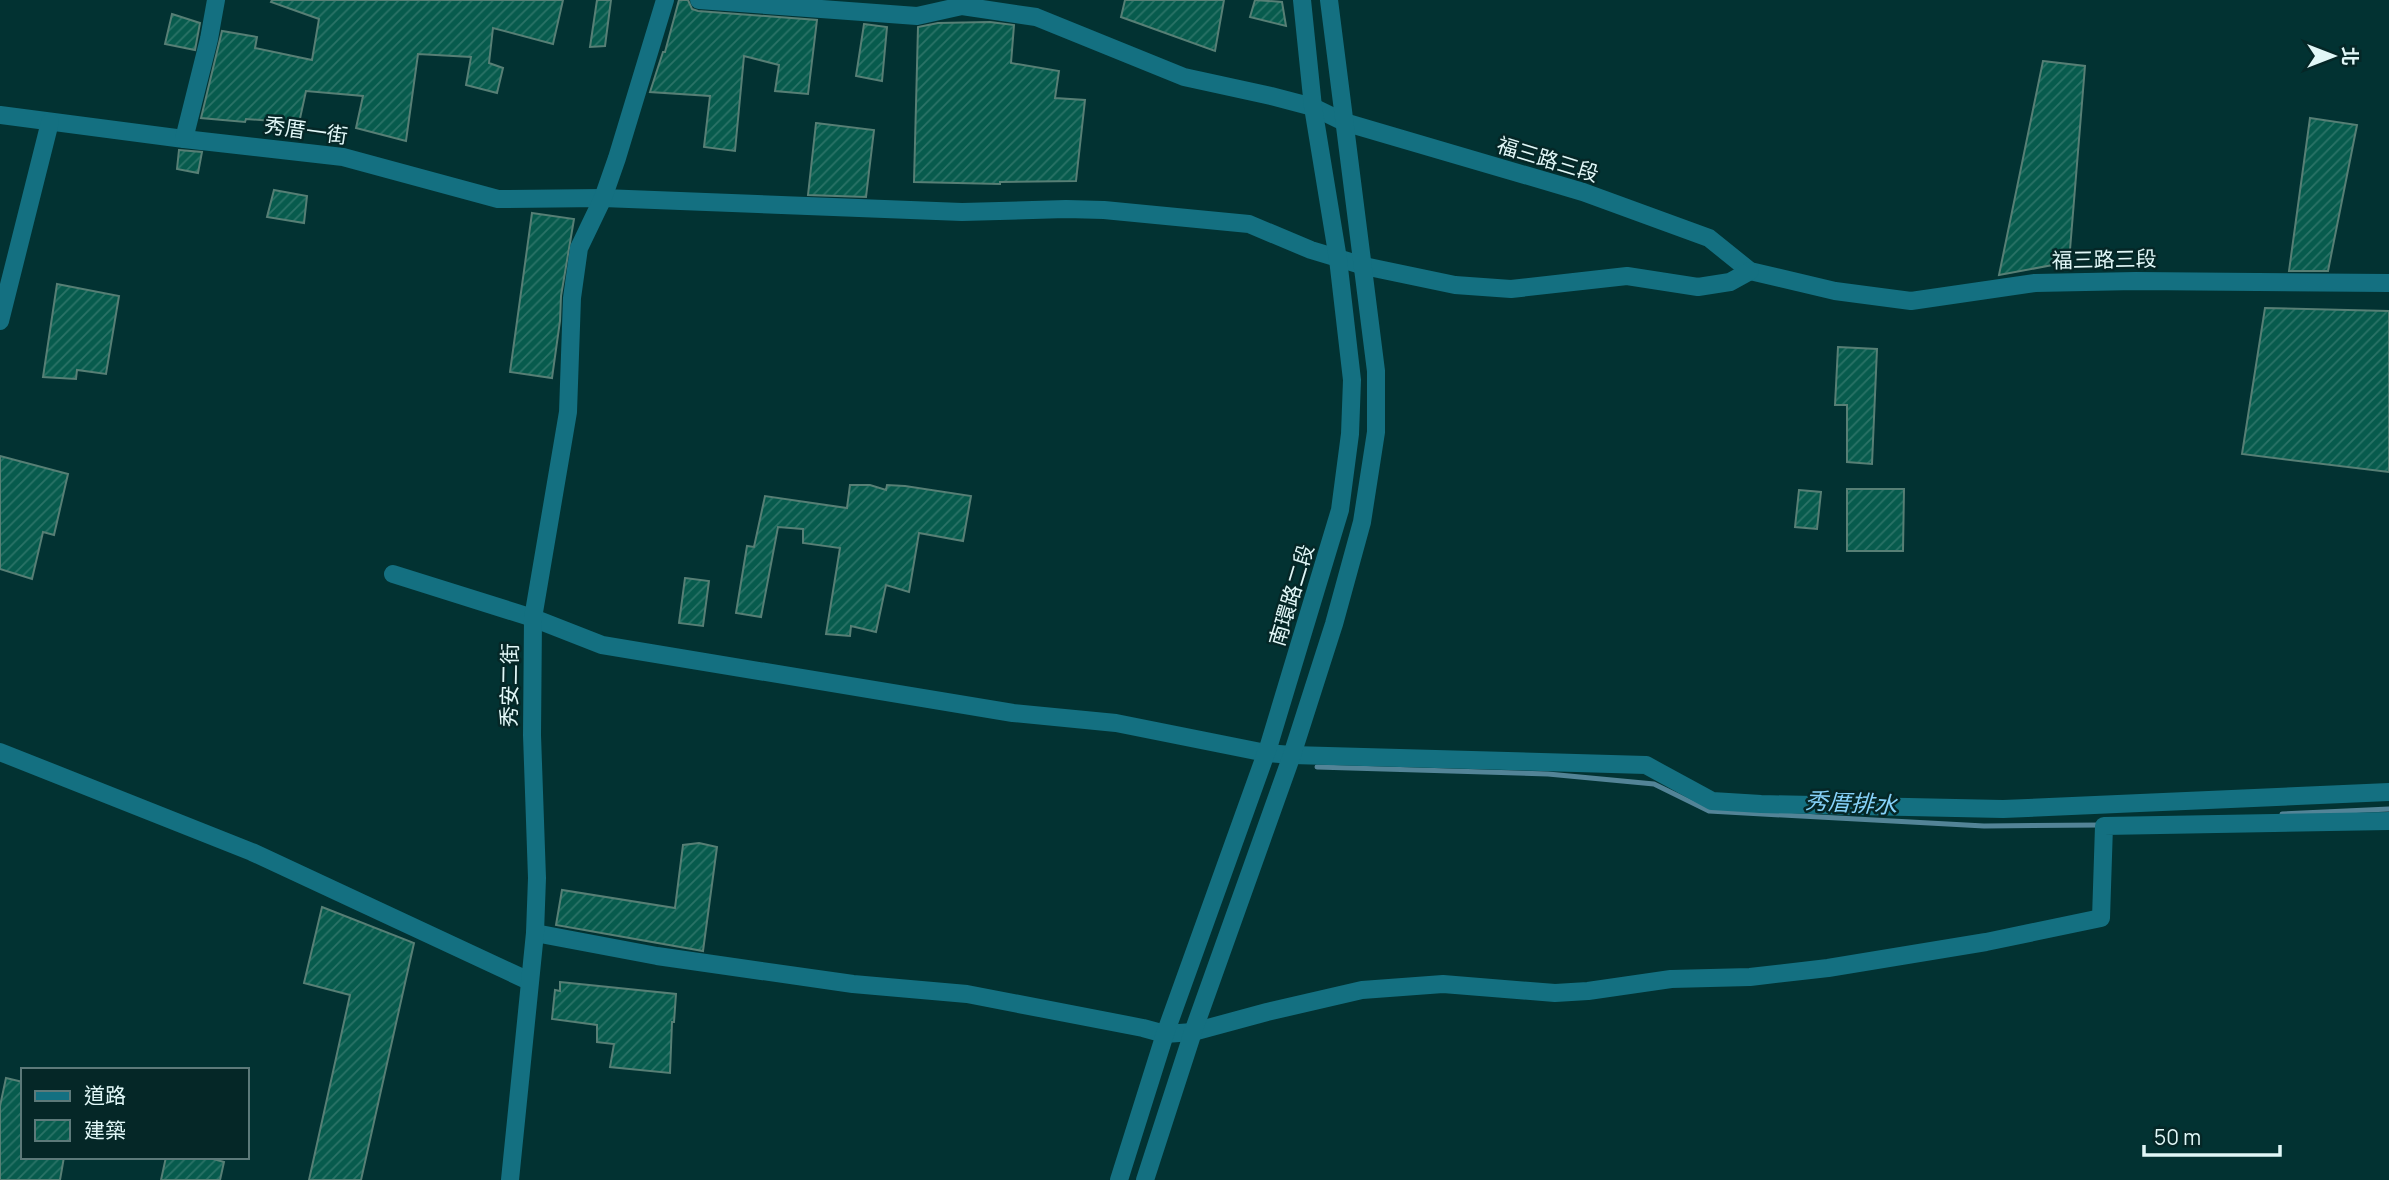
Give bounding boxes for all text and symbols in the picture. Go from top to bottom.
north arrow [2298,21,2368,91]
text: 北 [2337,46,2363,66]
street label: 秀厝一街 [262,110,350,150]
street label: 福三路三段 [1494,130,1602,188]
street label: 福三路三段 [2051,244,2157,274]
street label: 南環路二段 [1262,541,1320,649]
street label: 秀安二街 [494,643,524,727]
water label: 秀厝排水 [1804,784,1899,820]
legend [21,1068,248,1159]
text: 道路 [84,1081,126,1109]
scale bar [2144,1114,2280,1158]
text: 建築 [84,1116,126,1144]
text: 50 m [2154,1123,2201,1151]

